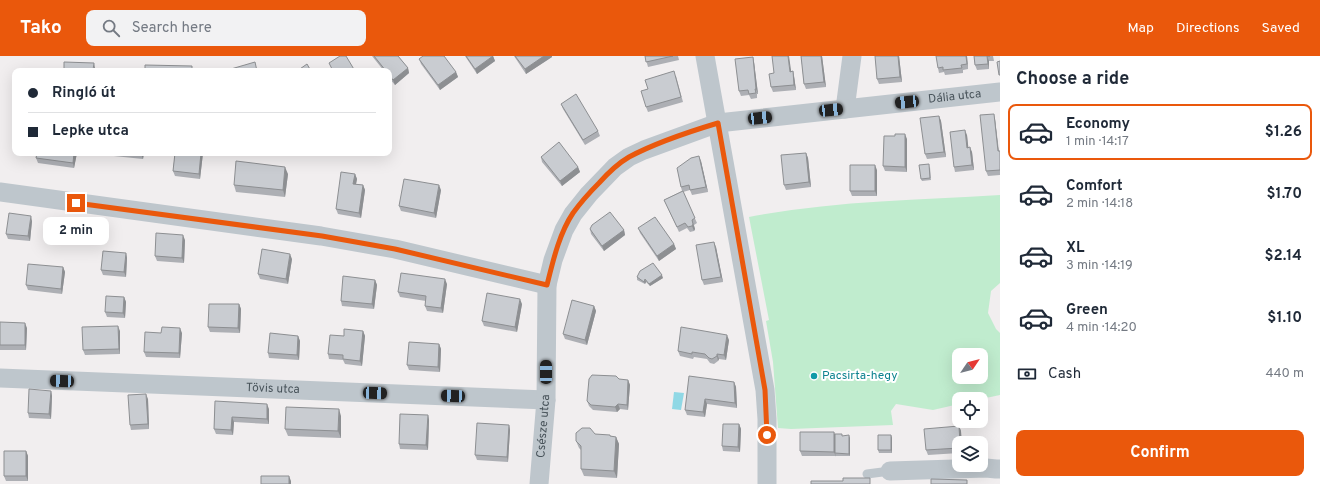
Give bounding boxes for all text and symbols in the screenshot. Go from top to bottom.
search box [86,10,366,46]
text: Tako [20,16,62,40]
icon: search [100,17,122,39]
text: Search here [132,19,212,38]
text: Map [1128,20,1154,37]
text: Directions [1176,20,1240,37]
text: Saved [1262,20,1300,37]
text: Choose a ride [1016,68,1129,91]
text: Ringló út [52,84,116,103]
street label: Dália utca [927,86,982,108]
car [894,95,920,109]
car [818,103,844,117]
car [747,111,773,125]
icon: car [1018,114,1054,150]
text: Economy [1066,115,1130,134]
text: Lepke utca [52,122,129,141]
text: $1.26 [1265,123,1302,142]
text: 1 min · 14:17 [1066,134,1129,150]
icon: car [1018,176,1054,212]
text: Comfort [1066,177,1123,196]
text: $1.70 [1267,185,1302,204]
route end [67,194,85,212]
text: 2 min · 14:18 [1066,196,1133,212]
callout: 2 min [43,217,109,245]
text: 2 min [59,223,93,239]
icon: car [1018,238,1054,274]
text: XL [1066,239,1084,258]
text: $2.14 [1264,247,1302,266]
text: 3 min · 14:19 [1066,258,1133,274]
icon: car [1018,300,1054,336]
text: Green [1066,301,1108,320]
text: $1.10 [1267,309,1302,328]
text: 4 min · 14:20 [1066,320,1137,336]
north arrow [952,348,988,384]
map controls [952,348,988,472]
car [540,360,552,384]
icon: cash [1016,363,1038,385]
text: Cash [1048,365,1081,384]
text: 440 m [1265,366,1304,382]
place label: Pacsirta-hegy [822,368,898,384]
marker: Pacsirta-hegy [809,371,819,381]
car [50,375,74,387]
street label: Tövis utca [245,380,300,398]
car [363,387,387,399]
car [441,390,465,402]
button: locate [952,392,988,428]
street label: Csésze utca [533,394,554,459]
route start [758,426,776,444]
button: Confirm [1016,430,1304,476]
button: layers [952,436,988,472]

